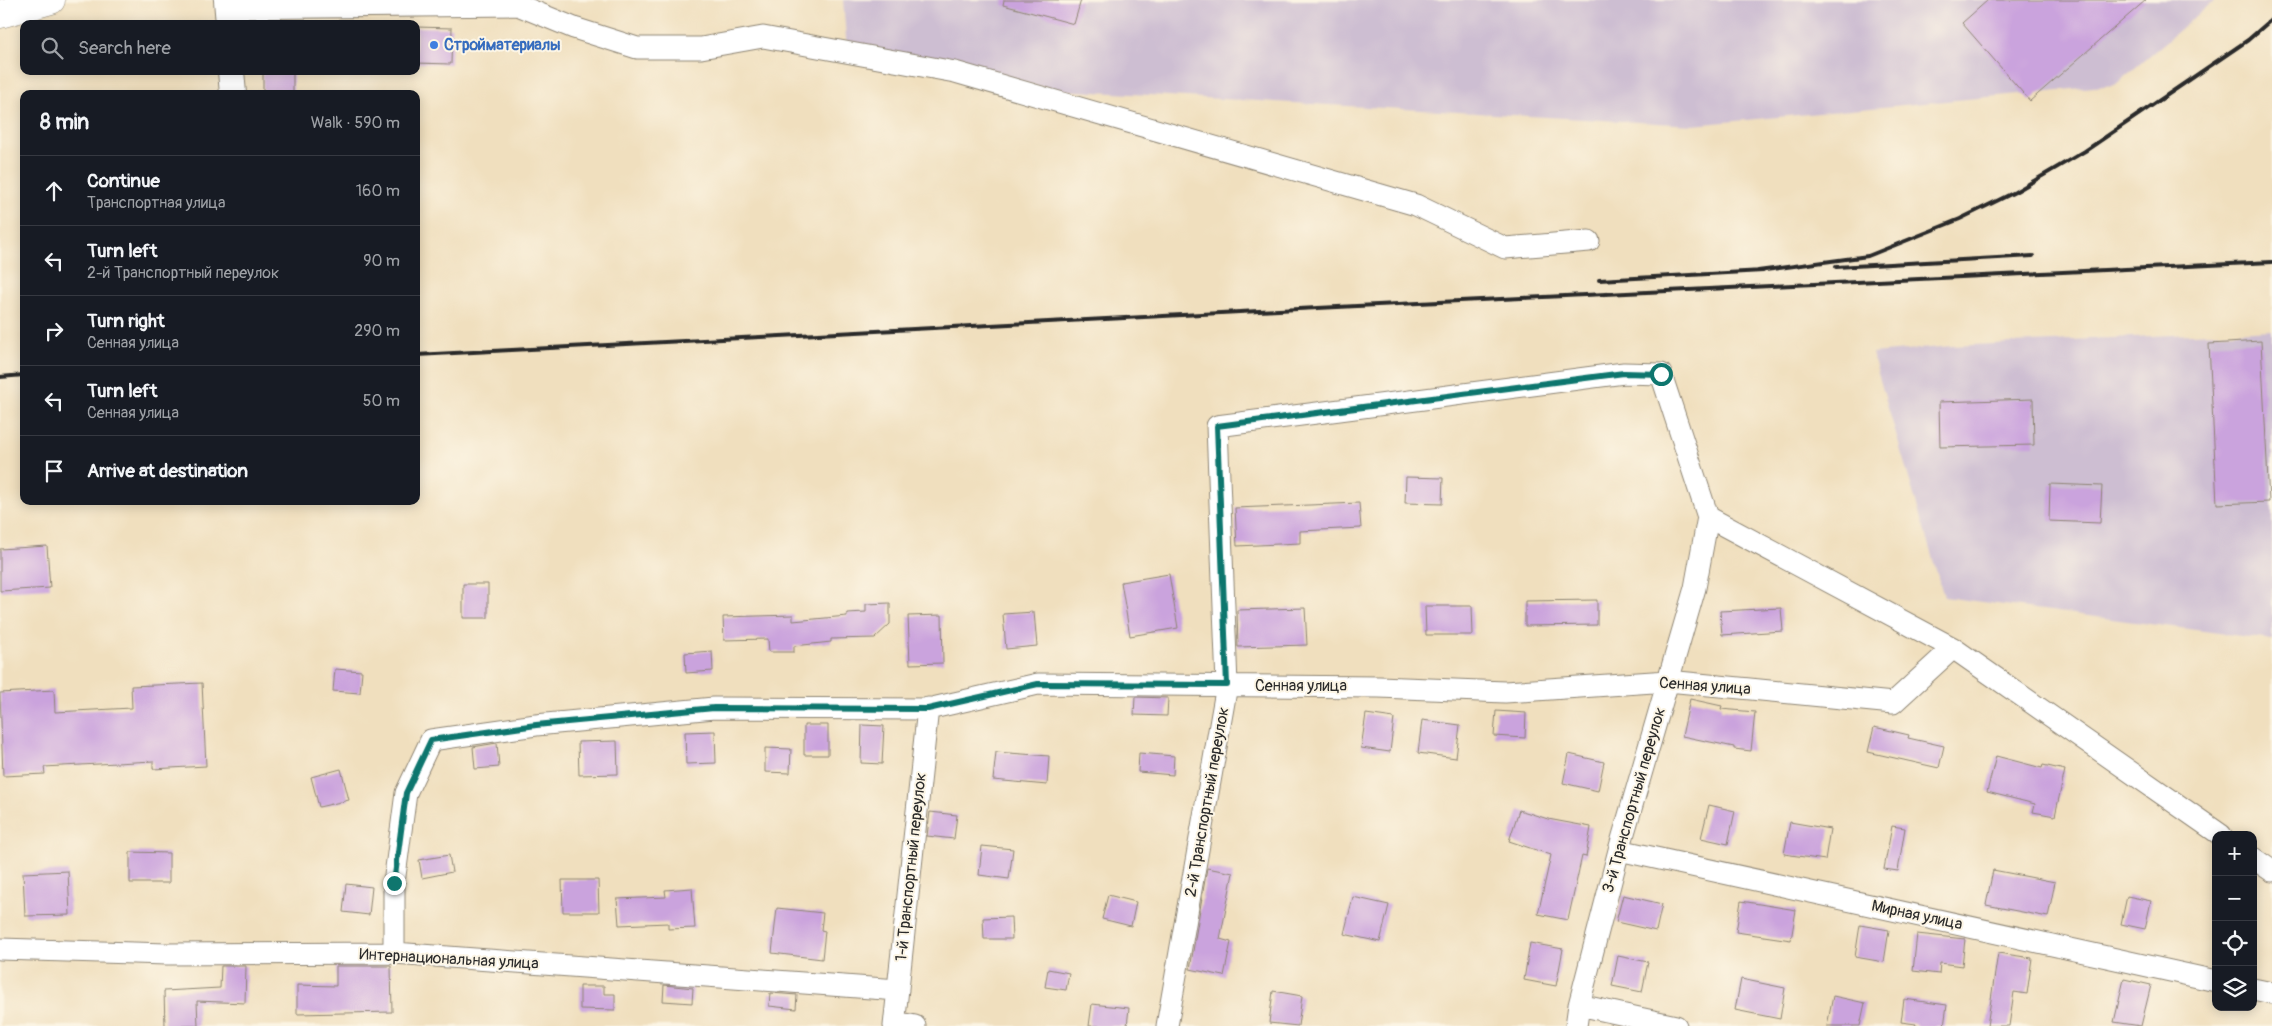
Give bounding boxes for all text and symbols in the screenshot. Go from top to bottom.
search box [20,20,420,75]
icon: search [38,34,66,62]
place label: Стройматериалы [444,35,560,55]
text: Search here [78,36,171,60]
marker: Стройматериалы [428,39,440,51]
text: 8 min [40,109,89,136]
text: Walk · 590 m [311,113,400,133]
text: Continue [87,169,160,193]
icon: ahead [40,177,68,205]
text: 160 m [356,181,400,201]
text: Транспортная улица [87,193,226,213]
text: Turn left [87,239,157,263]
icon: left [40,247,68,275]
text: 90 m [363,251,400,271]
text: 2-й Транспортный переулок [87,263,279,283]
text: Turn right [87,309,165,333]
icon: right [40,317,68,345]
text: 290 m [354,321,400,341]
text: Сенная улица [87,333,179,353]
route start [1650,363,1673,386]
text: Turn left [87,379,157,403]
icon: left [40,387,68,415]
text: 50 m [363,391,400,411]
text: Сенная улица [87,403,179,423]
icon: arrive [40,457,68,485]
text: Arrive at destination [87,459,248,483]
street label: Сенная улица [1658,673,1752,699]
street label: Сенная улица [1255,676,1347,696]
street label: 3-й Транспортный переулок [1598,705,1670,895]
street label: 2-й Транспортный переулок [1180,706,1234,898]
street label: 1-й Транспортный переулок [891,772,931,962]
map controls [2212,831,2257,1011]
button: + [2212,831,2257,876]
route end [383,872,406,895]
button: − [2212,876,2257,921]
street label: Мирная улица [1870,896,1964,934]
button: locate [2212,921,2257,966]
street label: Интернациональная улица [359,944,539,974]
button: layers [2212,966,2257,1011]

